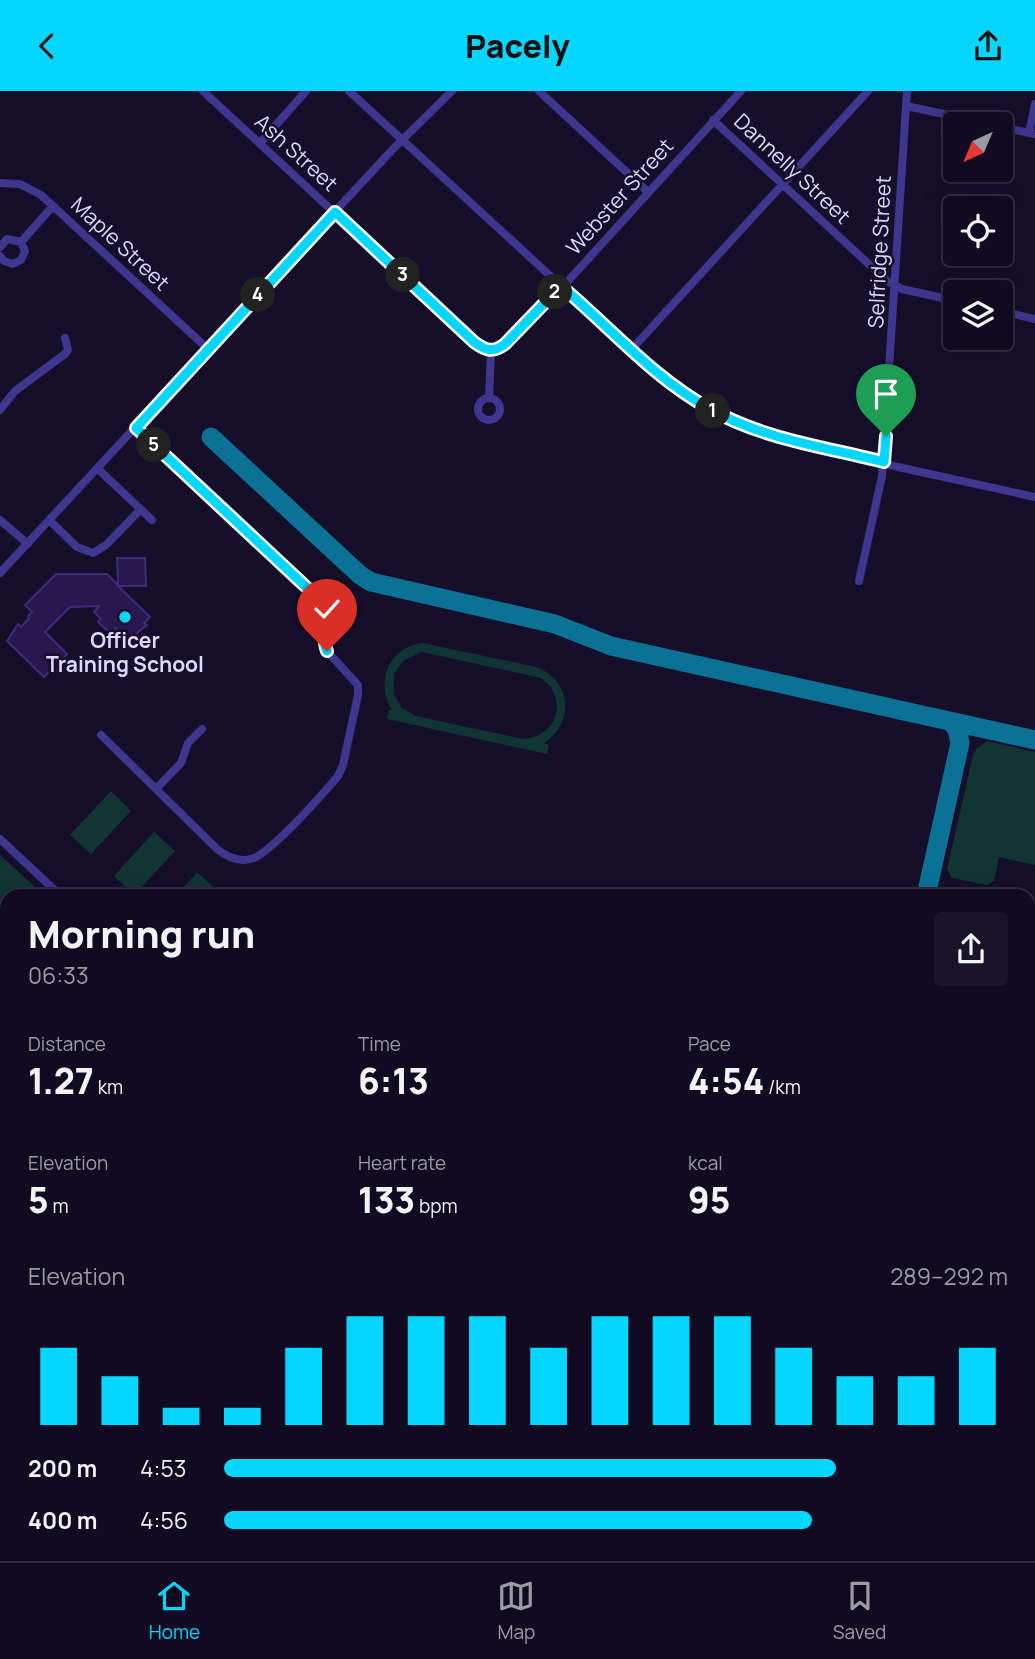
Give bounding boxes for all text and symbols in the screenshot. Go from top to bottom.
text: Pacely [465,24,570,68]
icon: back [28,27,66,65]
icon: share [969,27,1007,65]
street label: Ash Street [249,107,344,197]
street label: Dannelly Street [728,107,857,230]
north arrow [943,112,1013,182]
map controls [943,112,1013,350]
street label: Webster Street [559,132,679,261]
street label: Selfridge Street [861,175,897,329]
street label: Maple Street [65,190,176,296]
button: locate [943,196,1013,266]
pin: 3 [386,257,420,293]
text: 3 [397,261,408,287]
pin: 2 [538,275,572,309]
pin: 4 [240,277,276,313]
text: 2 [549,278,560,304]
button: layers [943,280,1013,350]
text: 4 [252,281,263,307]
pin [856,364,916,436]
icon: arrive [867,375,905,413]
pin: 1 [696,393,730,429]
text: 1 [708,397,717,423]
pin: 5 [136,427,172,463]
text: 5 [148,431,159,457]
pin [297,579,357,651]
icon: check [308,590,346,628]
marker: Officer Training School [117,609,133,625]
place label: Officer Training School [46,626,204,678]
text: Morning run [28,907,255,959]
button: share [934,912,1008,986]
text: 06:33 [28,959,89,991]
text: Distance [28,1031,106,1057]
text: Time [358,1031,401,1057]
text: Pace [688,1031,731,1057]
text: 1.27 [28,1057,94,1105]
text: 6:13 [358,1057,429,1105]
text: 4:54 [688,1057,764,1105]
text: km [94,1074,123,1100]
text: /km [764,1074,801,1100]
text: Elevation [28,1150,108,1176]
text: Heart rate [358,1150,446,1176]
text: kcal [688,1150,723,1176]
text: 5 [28,1176,49,1224]
text: 133 [358,1176,415,1224]
text: 95 [688,1176,730,1224]
text: m [49,1193,69,1219]
text: bpm [415,1193,458,1219]
text: Elevation [28,1260,125,1292]
text: 289–292 m [890,1260,1008,1292]
text: 200 m [28,1452,97,1484]
text: 4:53 [140,1452,186,1484]
text: 400 m [28,1504,98,1536]
text: 4:56 [140,1504,188,1536]
tab: Home [149,1577,200,1645]
tab: Map [497,1577,535,1645]
tab: Saved [833,1577,886,1645]

